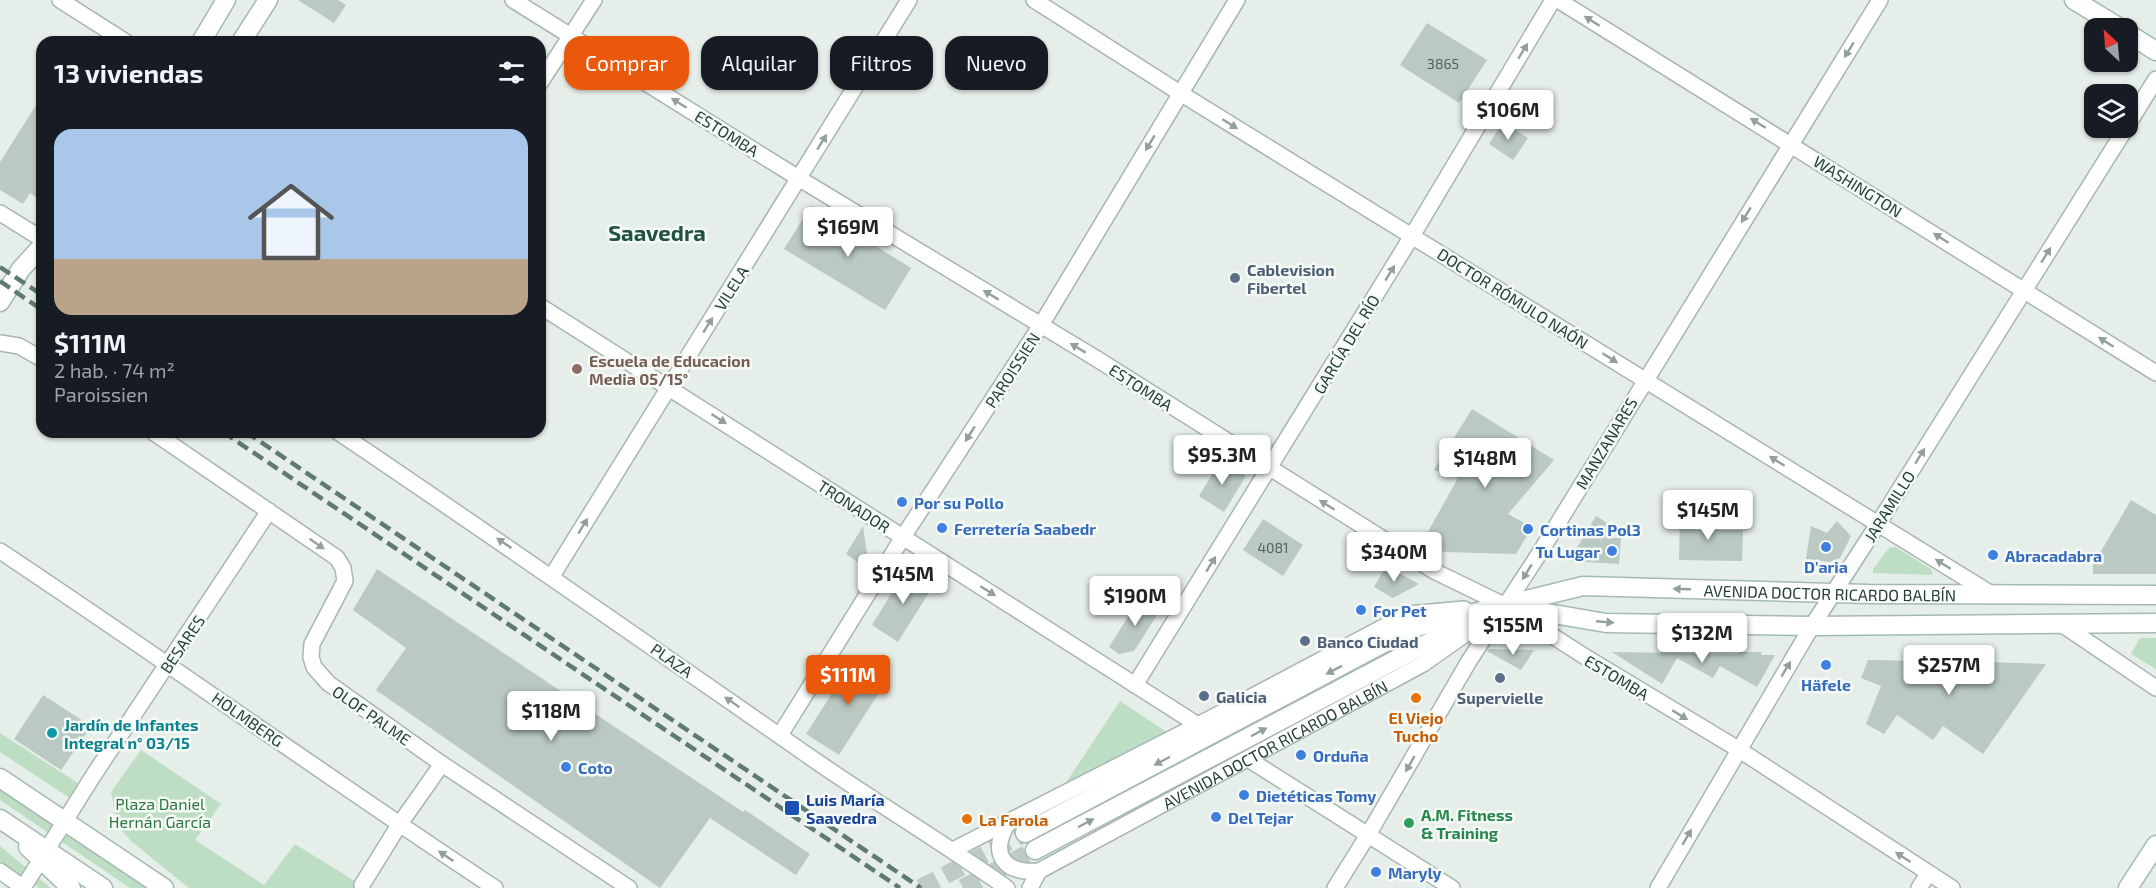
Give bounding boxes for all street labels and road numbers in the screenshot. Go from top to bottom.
street label: ESTOMBA [692,106,762,160]
street label: WASHINGTON [1810,151,1906,221]
street label: DOCTOR RÓMULO NAÓN [1434,244,1592,352]
street label: VILELA [710,262,752,314]
street label: GARCÍA DEL RÍO [1309,291,1383,397]
street label: PAROISSIEN [981,329,1043,411]
street label: ESTOMBA [1106,360,1176,414]
street label: MANZANARES [1571,394,1641,492]
street label: JARAMILLO [1860,467,1918,545]
street label: TRONADOR [814,476,894,536]
street label: AVENIDA DOCTOR RICARDO BALBÍN [1703,580,1956,604]
street label: BESARES [156,611,208,677]
street label: PLAZA [647,639,697,681]
street label: ESTOMBA [1581,650,1653,704]
street label: AVENIDA DOCTOR RICARDO BALBÍN [1159,676,1390,812]
street label: OLOF PALME [329,681,415,749]
street label: HOLMBERG [209,688,287,750]

